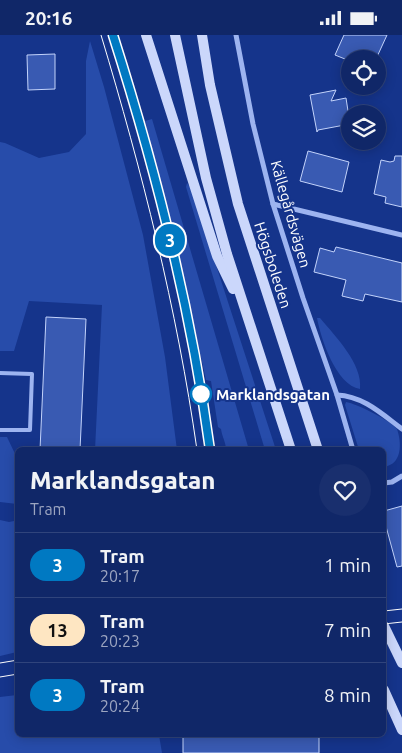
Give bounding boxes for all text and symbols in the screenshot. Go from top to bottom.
text: 20:16 [25,7,73,29]
map controls [341,50,386,150]
button: locate [341,50,386,95]
button: layers [341,105,386,150]
street label: Källegårdsvägen [268,158,314,270]
street label: Högsboleden [251,220,295,310]
line badge: 3 [154,224,186,256]
text: 3 [165,230,175,250]
marker: Marklandsgatan [190,383,212,405]
place label: Marklandsgatan [216,386,330,403]
button: heart [319,464,371,516]
text: Marklandsgatan [30,467,215,494]
text: Tram [30,500,66,518]
text: Tram [100,545,145,567]
text: 1 min [324,554,371,576]
text: 3 [52,555,63,575]
text: 20:17 [100,567,140,585]
text: Tram [100,610,145,632]
text: 7 min [324,619,371,641]
text: 13 [47,620,68,640]
text: 20:23 [100,632,140,650]
text: Tram [100,675,145,697]
text: 8 min [324,684,371,706]
text: 3 [52,685,63,705]
text: 20:24 [100,697,140,715]

